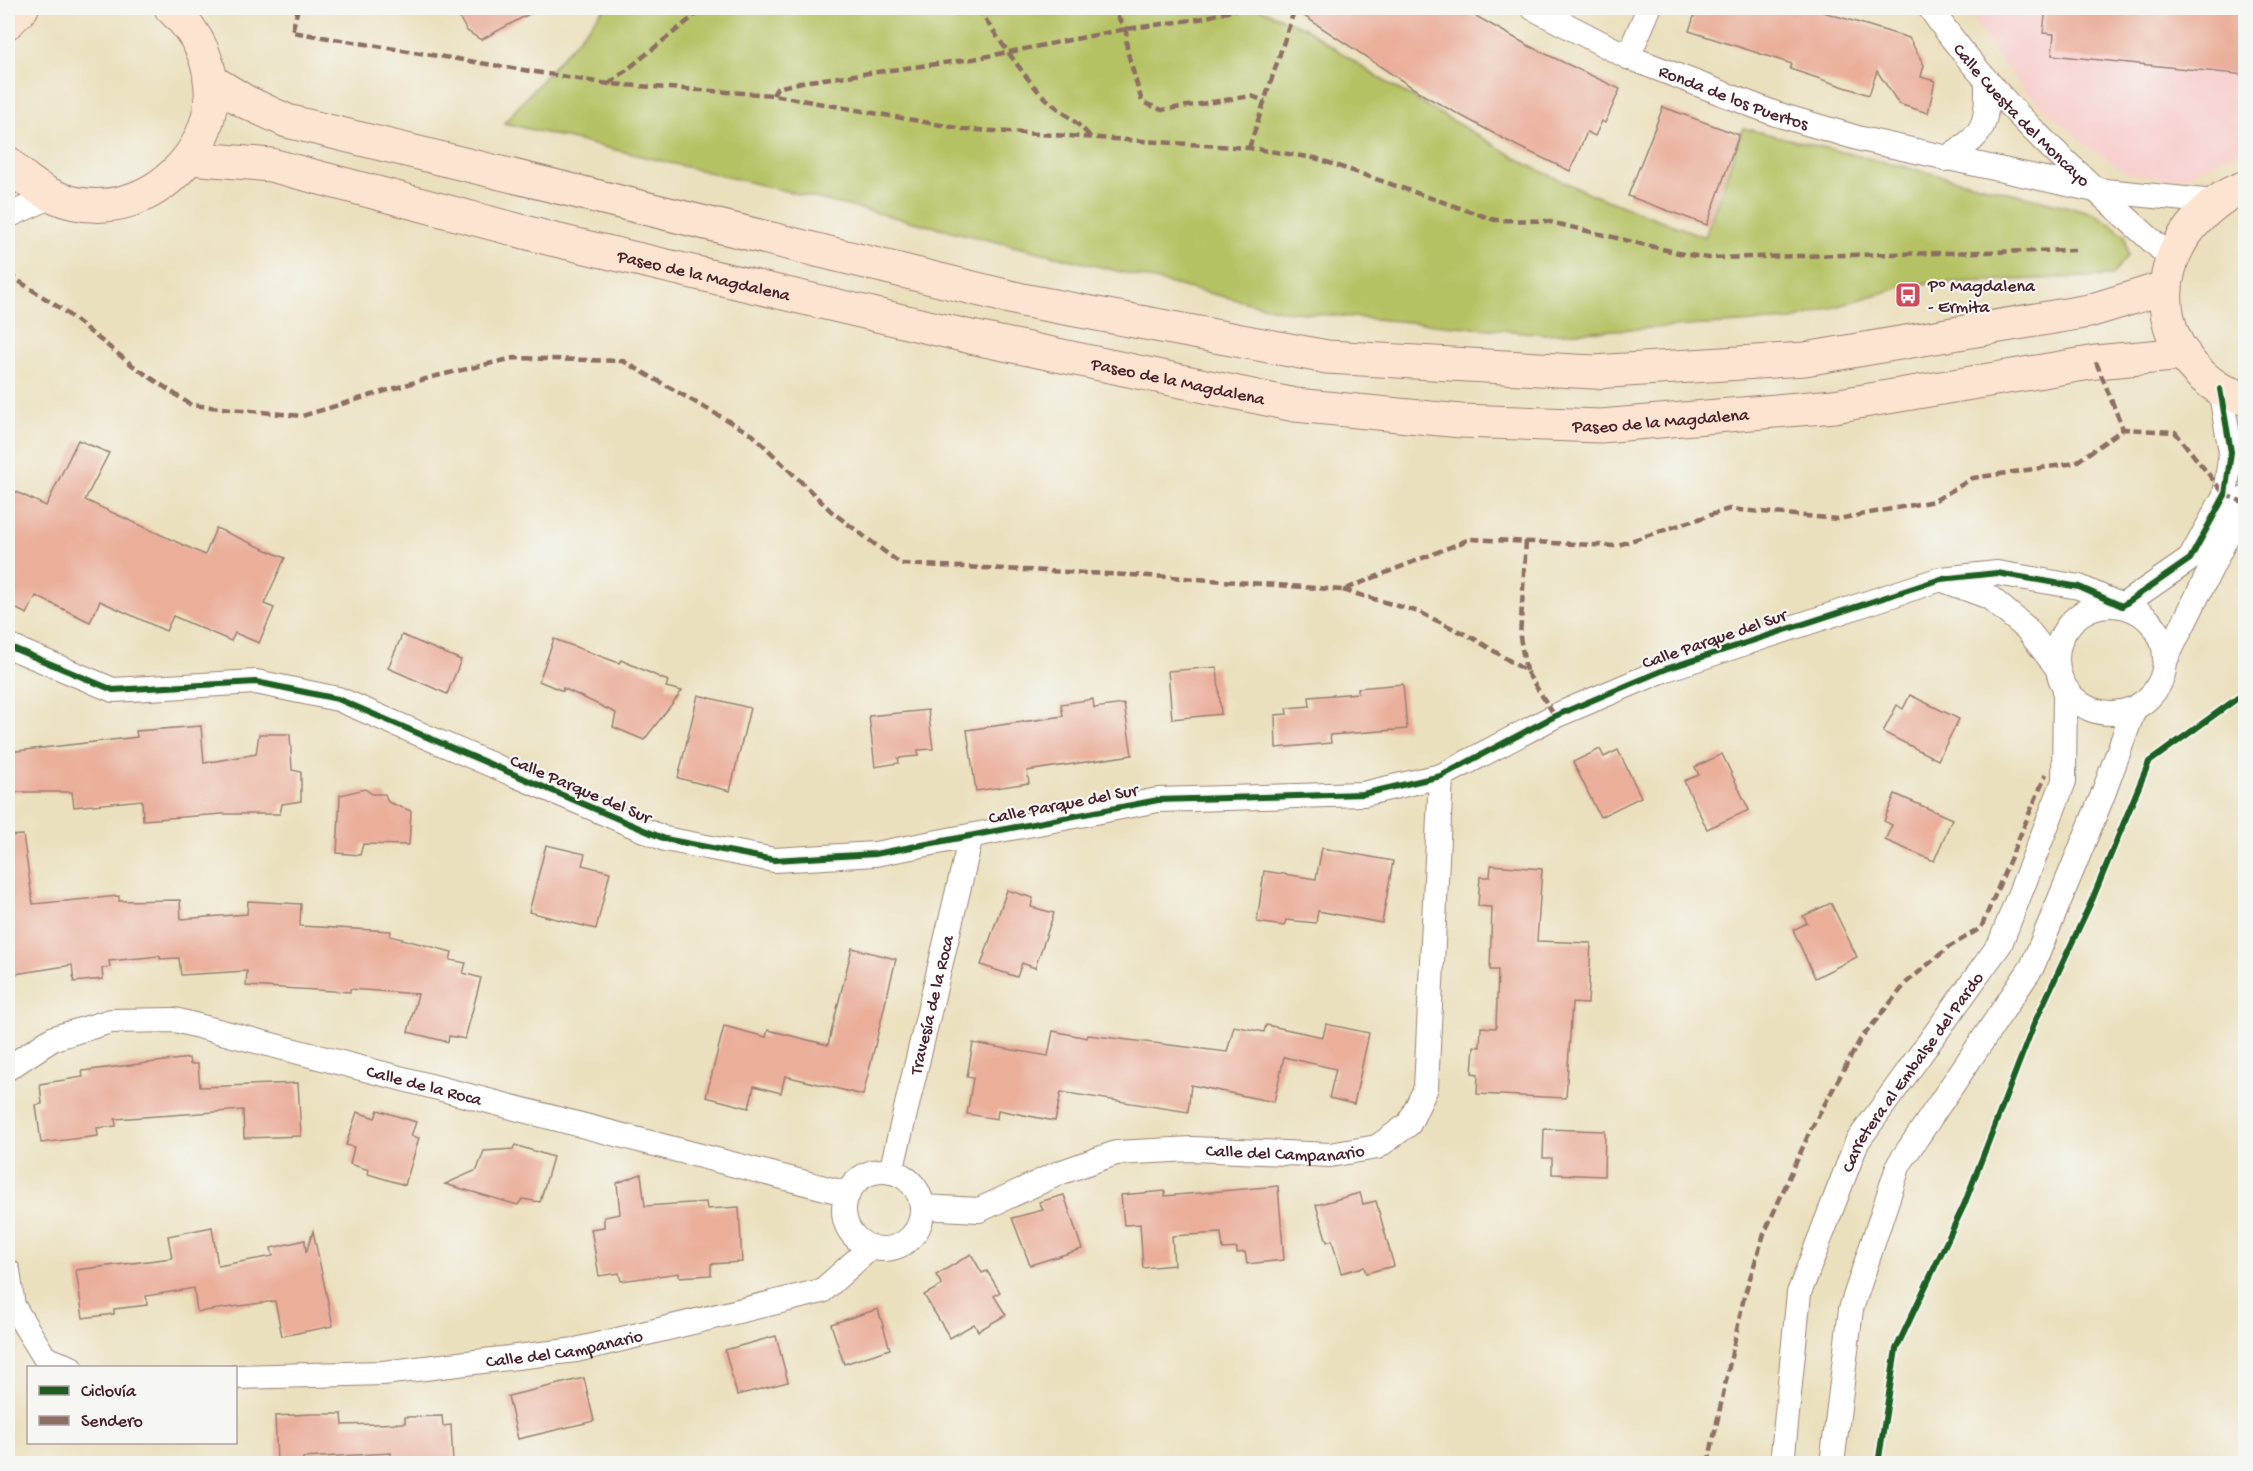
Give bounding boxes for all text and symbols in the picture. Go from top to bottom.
street label: Calle Cuesta del Moncayo [1947,40,2093,192]
street label: Ronda de los Puertos [1655,62,1812,136]
street label: Paseo de la Magdalena [614,247,793,308]
place label: Pº Magdalena - Ermita [1927,277,2036,319]
bus stop icon: Pº Magdalena - Ermita [1893,280,1923,310]
street label: Paseo de la Magdalena [1088,354,1267,412]
street label: Paseo de la Magdalena [1571,405,1751,439]
street label: Calle Parque del Sur [1640,605,1791,675]
street label: Calle Parque del Sur [506,751,655,830]
street label: Calle Parque del Sur [987,780,1141,830]
street label: Travesía de la Roca [906,932,960,1078]
street label: Carretera al Embalse del Pardo [1838,969,1989,1176]
street label: Calle de la Roca [364,1062,485,1112]
street label: Calle del Campanario [1205,1141,1366,1168]
street label: Calle del Campanario [485,1326,645,1374]
legend [27,1366,237,1444]
text: Ciclovía [81,1382,137,1403]
text: Sendero [81,1412,143,1433]

